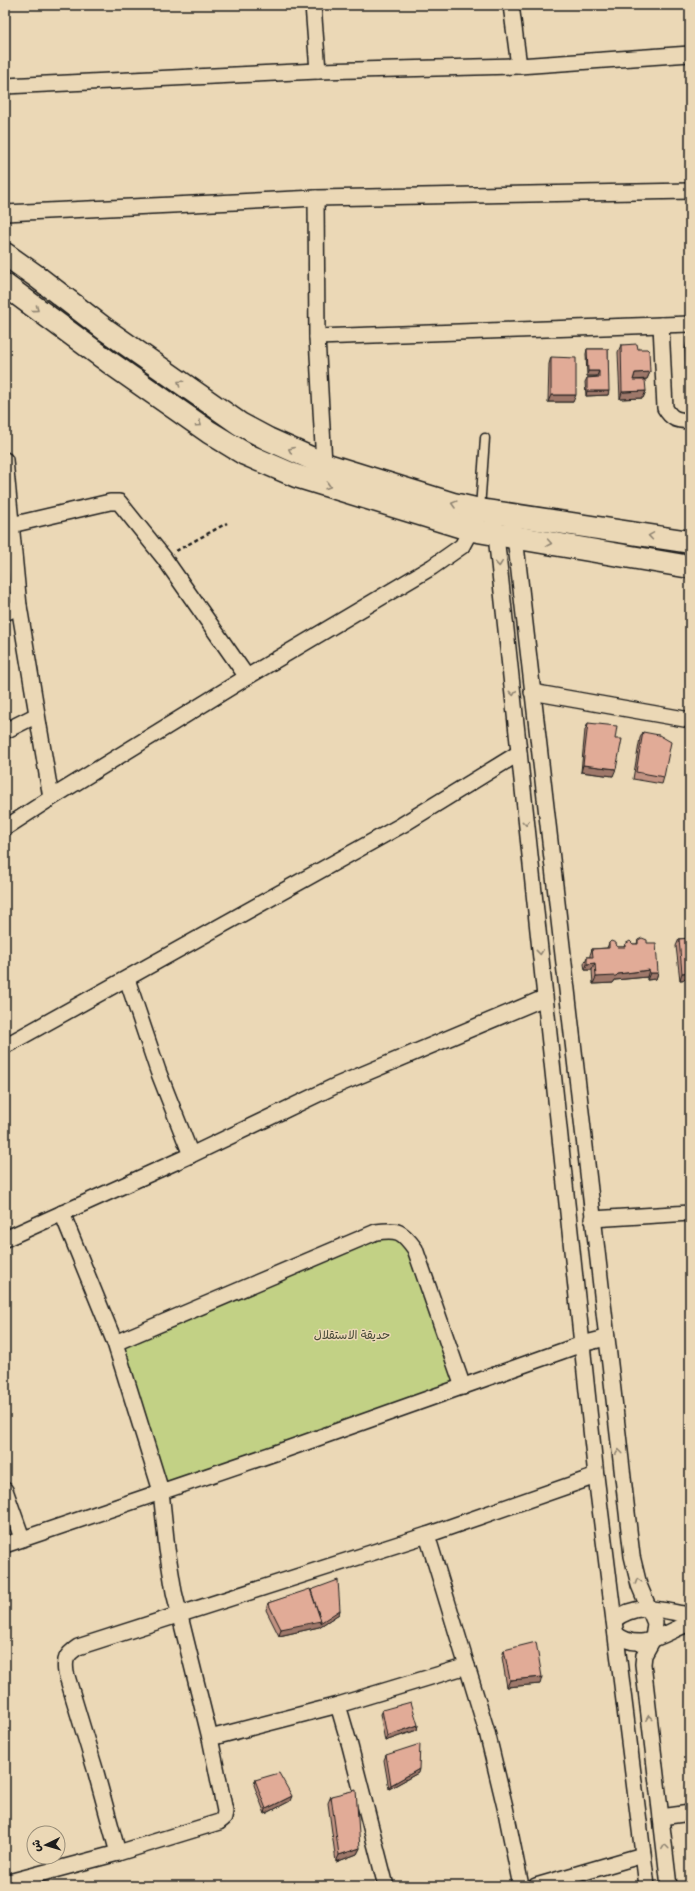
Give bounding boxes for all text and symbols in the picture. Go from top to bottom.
one-way arrow [32,304,39,312]
one-way arrow [178,381,185,388]
one-way arrow [195,419,202,427]
one-way arrow [288,446,295,454]
one-way arrow [325,481,332,490]
one-way arrow [451,500,458,509]
one-way arrow [648,532,655,541]
one-way arrow [546,538,552,547]
one-way arrow [494,561,503,567]
one-way arrow [508,690,517,696]
one-way arrow [521,820,530,826]
one-way arrow [535,949,544,955]
park label: حديقة الاستقلال [314,1328,390,1343]
one-way arrow [615,1449,624,1455]
one-way arrow [634,1577,643,1584]
one-way arrow [645,1715,654,1721]
north arrow [26,1825,66,1865]
text: ش [30,1839,44,1852]
one-way arrow [660,1844,669,1850]

